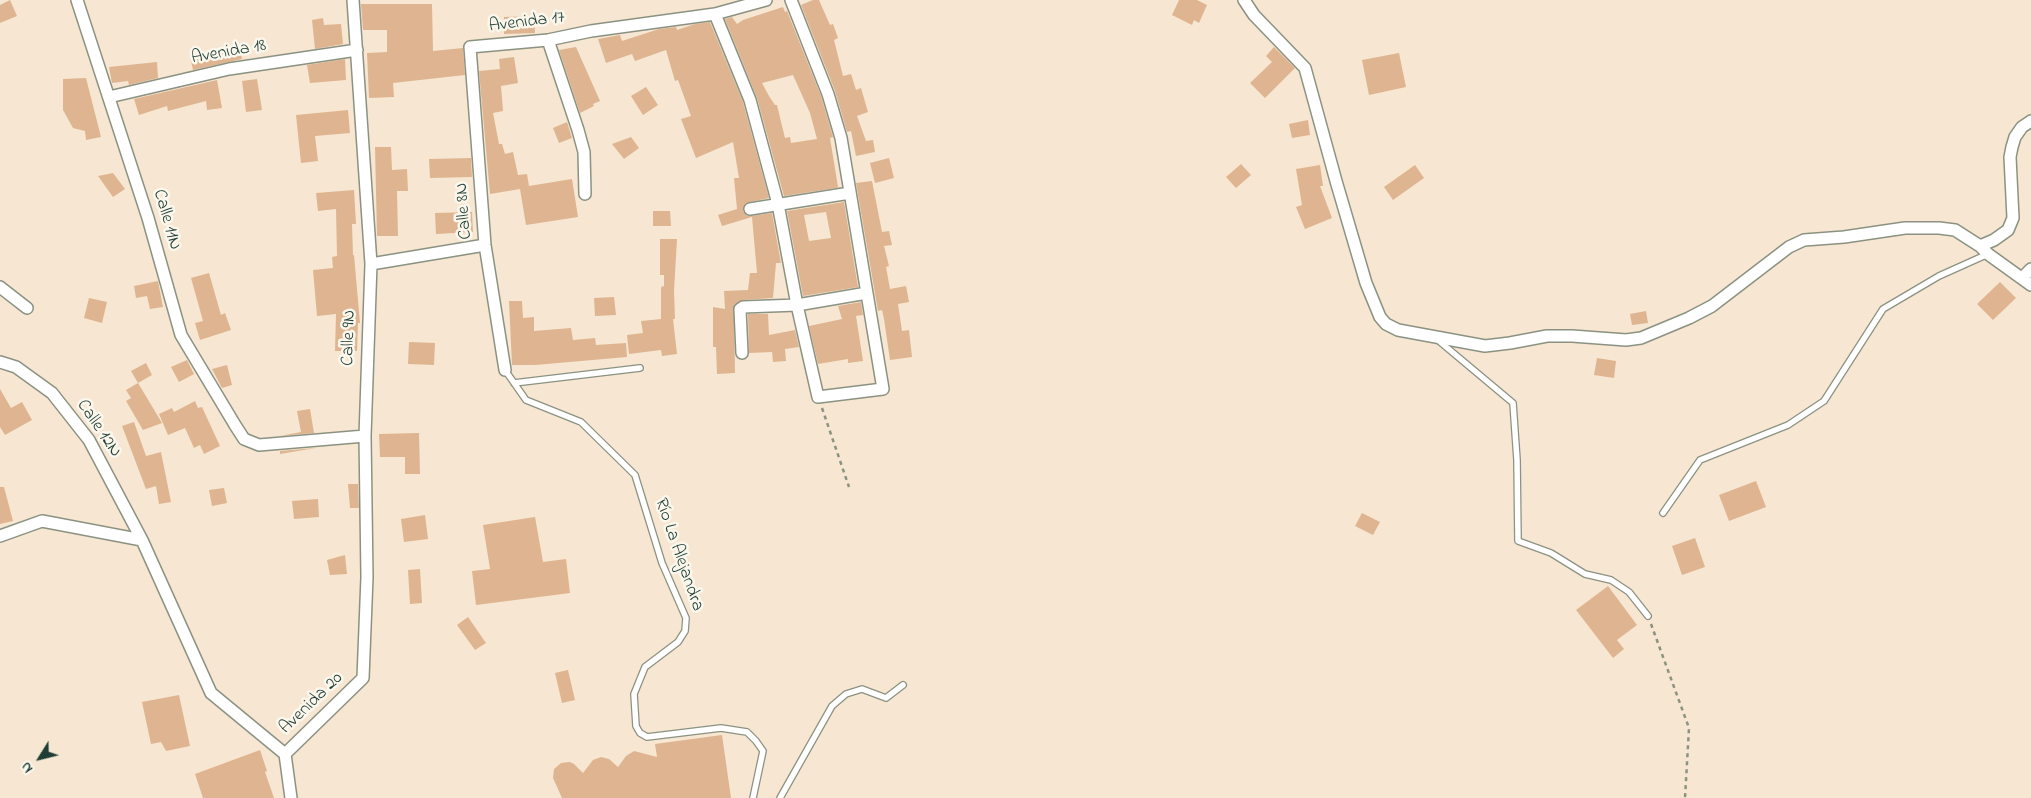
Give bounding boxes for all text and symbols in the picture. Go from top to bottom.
street label: Avenida 17 [488,8,566,38]
street label: Avenida 18 [190,36,268,70]
street label: Calle 8N [452,182,478,240]
street label: Calle 11N [147,187,185,253]
street label: Calle 9N [338,310,362,366]
street label: Calle 12N [71,396,125,462]
street label: Río La Alejandra [649,496,707,614]
street label: Avenida 20 [276,669,348,739]
north arrow [15,733,65,783]
text: N [16,757,39,777]

